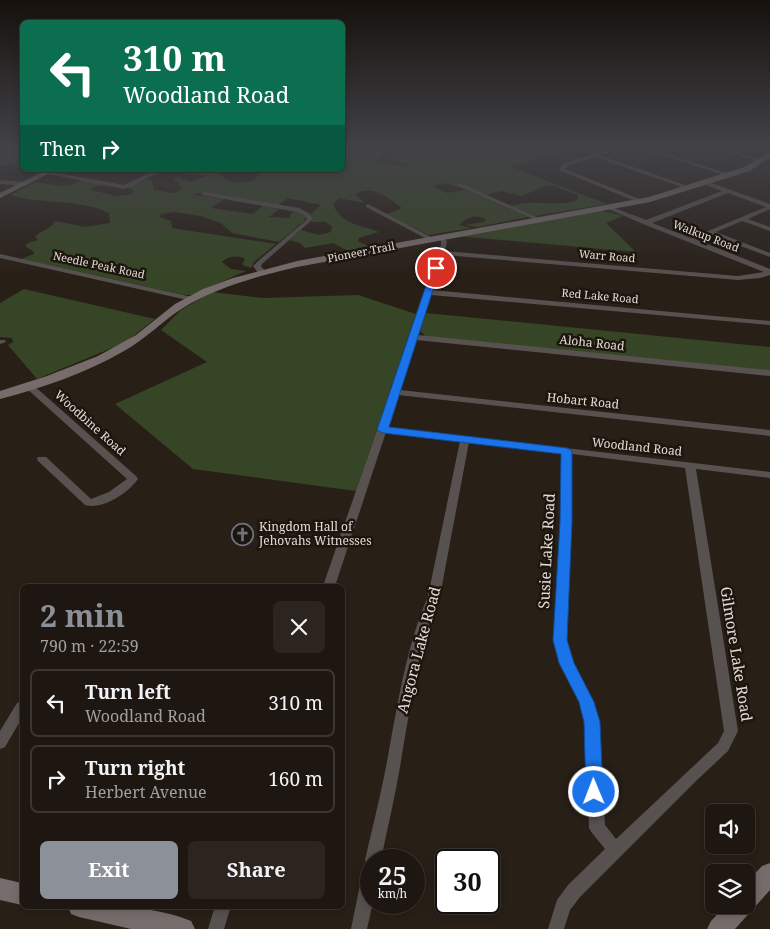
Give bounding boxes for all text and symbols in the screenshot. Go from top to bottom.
text: 310 m [123,34,226,81]
icon: left [40,40,105,105]
text: Woodland Road [123,79,289,109]
icon: right [96,135,124,163]
text: Then [40,136,86,162]
street label: Walkup Road [671,216,742,255]
street label: Pioneer Trail [326,238,396,265]
street label: Warr Road [578,246,636,265]
street label: Needle Peak Road [52,247,147,282]
pin [415,247,457,289]
icon: arrive [422,254,450,282]
street label: Red Lake Road [561,285,639,306]
street label: Aloha Road [559,331,626,354]
street label: Woodbine Road [51,386,130,460]
street label: Hobart Road [546,388,621,413]
street label: Woodland Road [591,433,684,460]
street label: Susie Lake Road [533,493,559,609]
place label: Kingdom Hall of Jehovahs Witnesses [258,518,372,549]
church icon: Kingdom Hall of Jehovahs Witnesses [231,522,255,546]
street label: Angora Lake Road [391,584,445,715]
street label: Gilmore Lake Road [716,585,758,723]
text: 2 min [40,595,125,636]
button: close [273,601,325,653]
text: 790 m · 22:59 [40,635,139,657]
text: Turn left [85,679,171,705]
icon: left [42,689,70,717]
text: 310 m [268,690,323,716]
text: Woodland Road [85,705,206,727]
text: Turn right [85,755,185,781]
icon: right [42,765,70,793]
position arrow [567,765,619,817]
text: 160 m [268,766,323,792]
text: Herbert Avenue [85,781,207,803]
map controls [705,804,755,914]
button: sound [705,804,755,854]
button: Exit [40,841,178,899]
button: Share [188,841,325,899]
speed limit sign: 30 [435,849,500,914]
text: 25 [378,858,407,892]
button: layers [705,864,755,914]
text: km/h [378,885,407,902]

